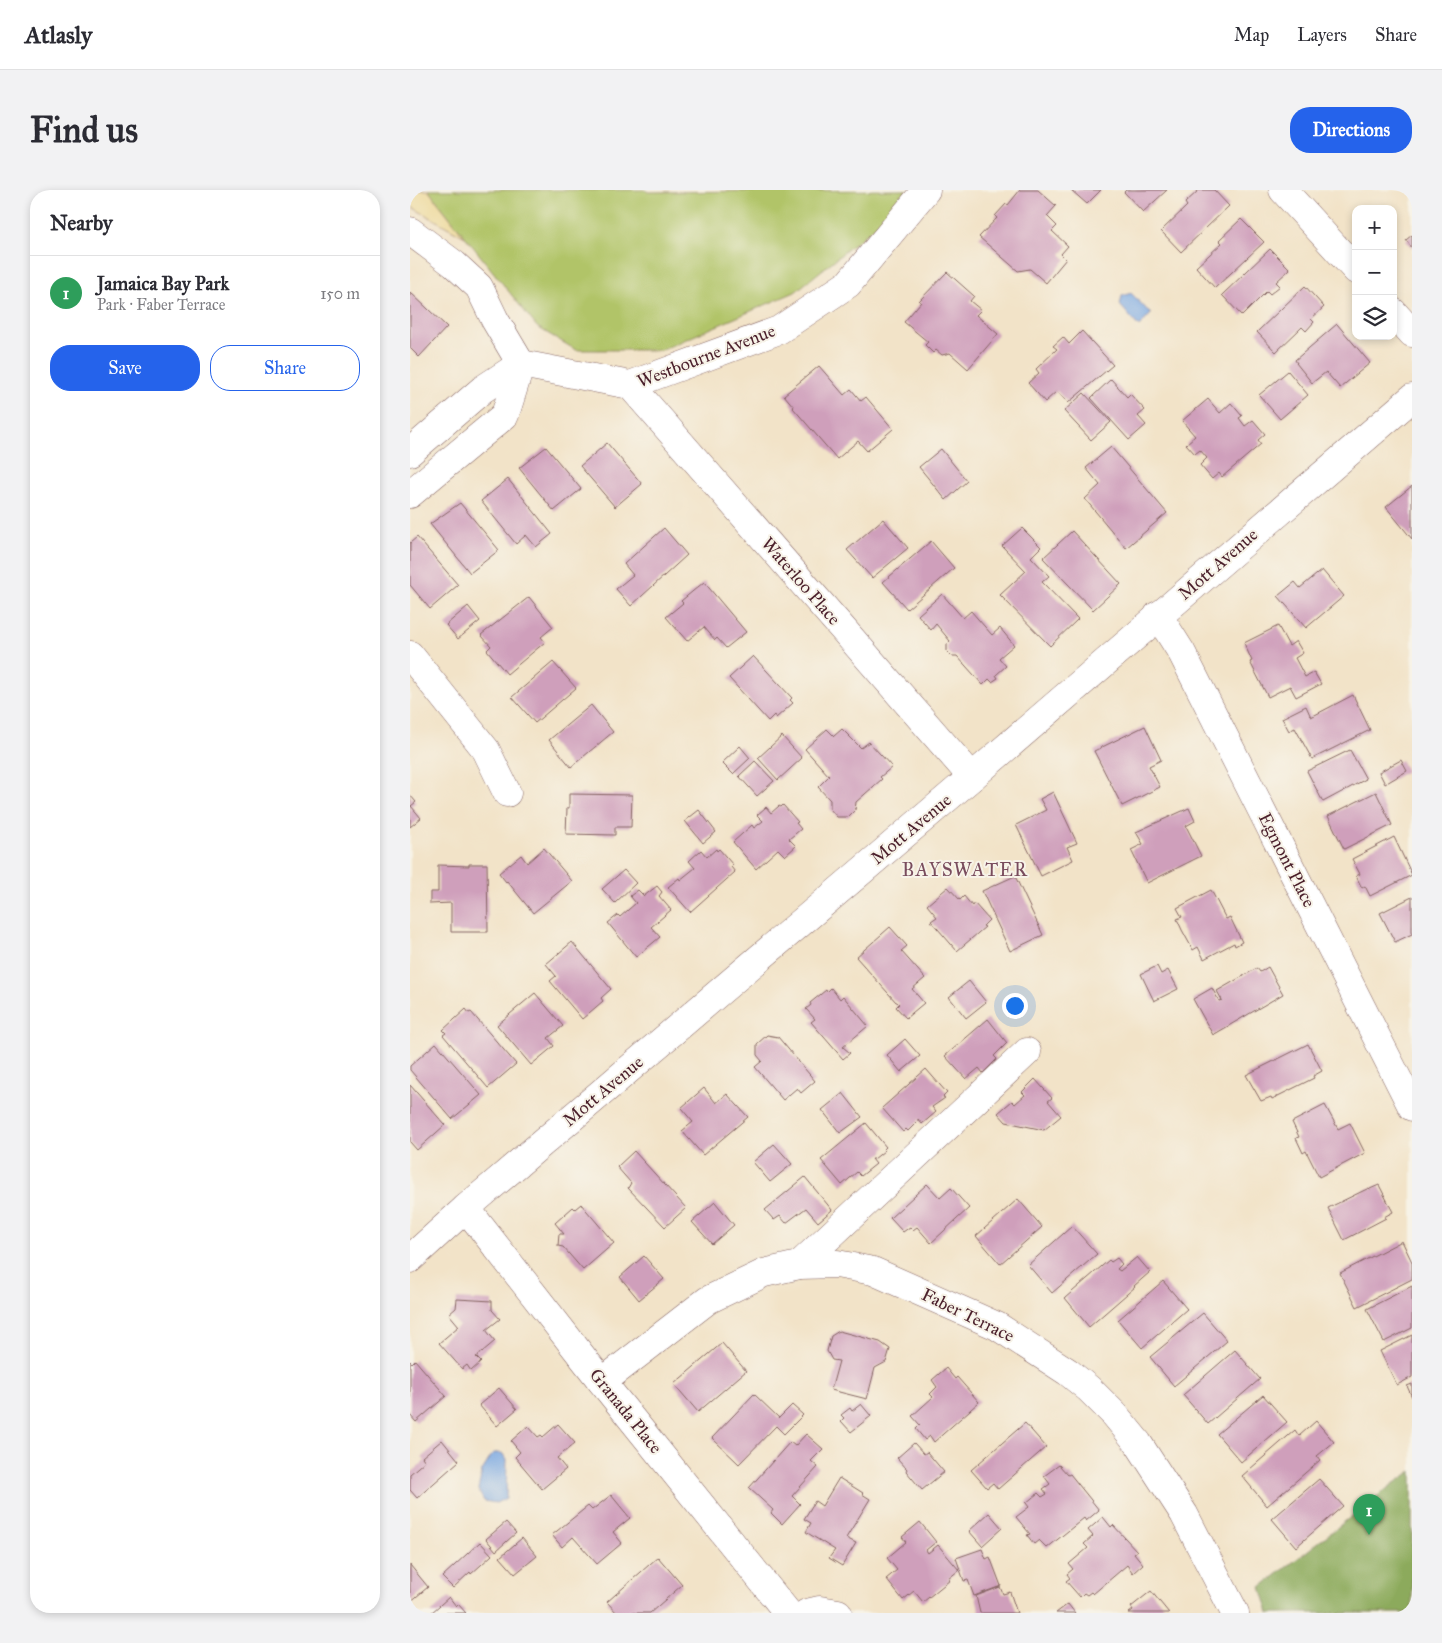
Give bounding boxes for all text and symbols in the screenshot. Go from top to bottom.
text: Atlasly [25,20,92,50]
text: Map [1234,24,1269,46]
text: Layers [1297,24,1347,46]
text: Share [1375,24,1417,46]
button: Directions [1290,107,1412,153]
text: Find us [30,109,138,152]
map controls [1352,205,1397,340]
button: + [1352,205,1397,250]
text: Nearby [50,210,113,236]
button: − [1352,250,1397,295]
text: Jamaica Bay Park [97,272,229,295]
text: 1 [63,284,69,303]
text: 150 m [320,284,360,303]
text: Park · Faber Terrace [97,295,226,314]
button: layers [1352,295,1397,340]
street label: Westbourne Avenue [634,320,778,392]
button: Save [50,345,200,391]
button: Share [210,345,360,391]
street label: Mott Avenue [1174,523,1262,605]
street label: Waterloo Place [757,533,845,629]
street label: Mott Avenue [866,789,956,869]
street label: Egmont Place [1253,809,1320,911]
district label: BAYSWATER [902,858,1028,881]
your location [1002,993,1028,1019]
street label: Mott Avenue [558,1051,648,1131]
street label: Faber Terrace [918,1283,1018,1347]
street label: Granada Place [585,1364,667,1458]
pin: 1 [1353,1494,1385,1535]

